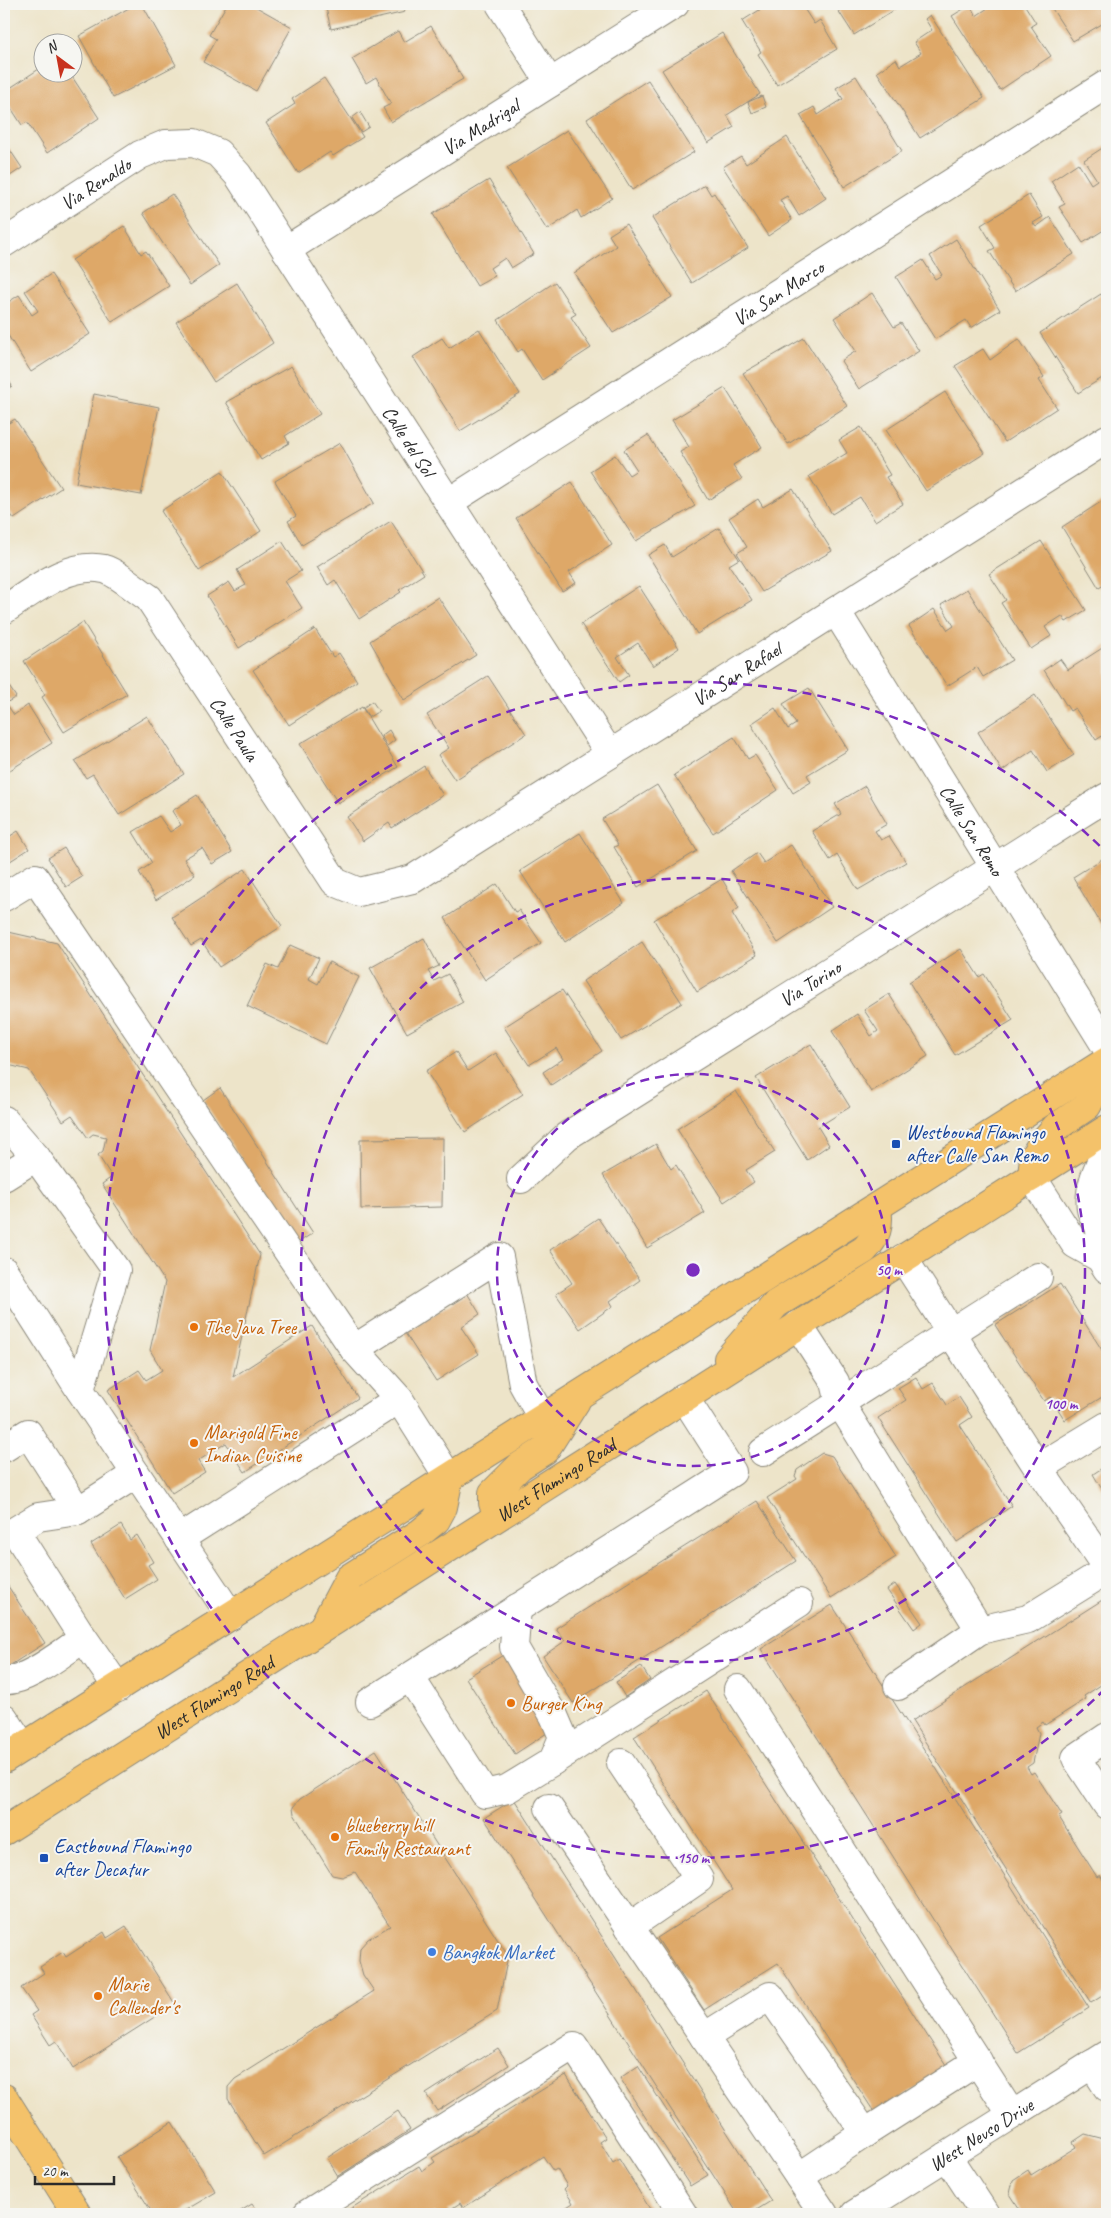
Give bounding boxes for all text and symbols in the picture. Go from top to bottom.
north arrow [32,32,82,82]
text: N [43,37,62,57]
street label: Via Madrigal [437,92,527,161]
street label: Via Renaldo [56,151,137,216]
street label: Via San Marco [728,254,830,331]
street label: Calle del Sol [377,401,442,484]
street label: Via San Rafael [688,635,789,712]
street label: Calle Paula [204,692,265,767]
street label: Calle San Remo [934,780,1010,882]
street label: Via Torino [775,954,847,1012]
place label: Westbound Flamingo after Calle San Remo [906,1120,1049,1168]
marker: Westbound Flamingo after Calle San Remo [890,1138,902,1150]
centre of rings [684,1261,702,1279]
text: 50 m [876,1261,903,1280]
place label: The Java Tree [204,1315,298,1340]
marker: The Java Tree [188,1321,200,1333]
text: 100 m [1045,1395,1079,1414]
place label: Marigold Fine Indian Cuisine [204,1420,302,1468]
street label: West Flamingo Road [492,1431,623,1528]
marker: Marigold Fine Indian Cuisine [188,1437,200,1449]
street label: West Flamingo Road [150,1649,281,1745]
place label: Burger King [521,1691,603,1716]
marker: Burger King [505,1697,517,1709]
place label: blueberry hill Family Restaurant [345,1813,472,1861]
marker: blueberry hill Family Restaurant [329,1831,341,1843]
place label: Eastbound Flamingo after Decatur [54,1834,192,1882]
text: 150 m [677,1849,711,1868]
marker: Eastbound Flamingo after Decatur [38,1852,50,1864]
place label: Bangkok Market [442,1940,556,1965]
marker: Bangkok Market [426,1946,438,1958]
place label: Marie Callender's [108,1972,181,2020]
marker: Marie Callender's [92,1990,104,2002]
street label: West Nevso Drive [925,2092,1039,2177]
scale bar [35,2153,114,2185]
text: 20 m [42,2162,69,2181]

